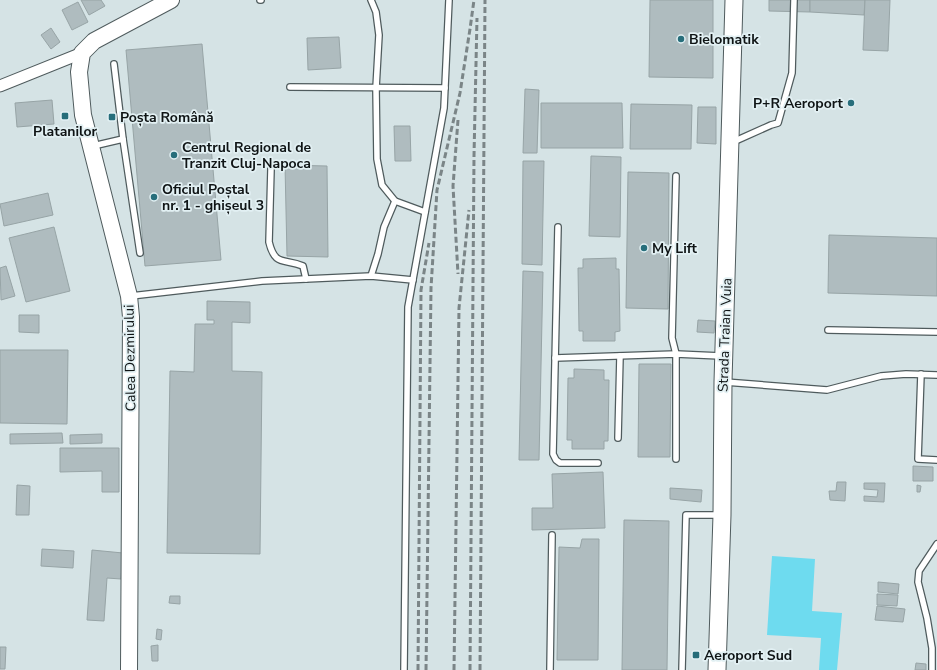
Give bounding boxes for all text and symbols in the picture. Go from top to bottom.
place label: Bielomatik [689,30,759,49]
marker: Bielomatik [676,34,686,44]
place label: P+R Aeroport [753,94,844,113]
marker: P+R Aeroport [846,98,856,108]
place label: Poșta Română [120,108,214,127]
marker: Platanilor [60,111,70,121]
marker: Poșta Română [107,112,117,122]
place label: Platanilor [33,122,98,141]
place label: Centrul Regional de Tranzit Cluj-Napoca [182,138,312,173]
marker: Centrul Regional de Tranzit Cluj-Napoca [169,150,179,160]
place label: Oficiul Poștal nr. 1 - ghișeul 3 [162,180,264,215]
marker: Oficiul Poștal nr. 1 - ghișeul 3 [149,192,159,202]
place label: My Lift [652,239,697,258]
marker: My Lift [639,243,649,253]
street label: Strada Traian Vuia [714,277,736,393]
street label: Calea Dezmirului [120,304,140,412]
place label: Aeroport Sud [704,646,792,665]
marker: Aeroport Sud [691,650,701,660]

